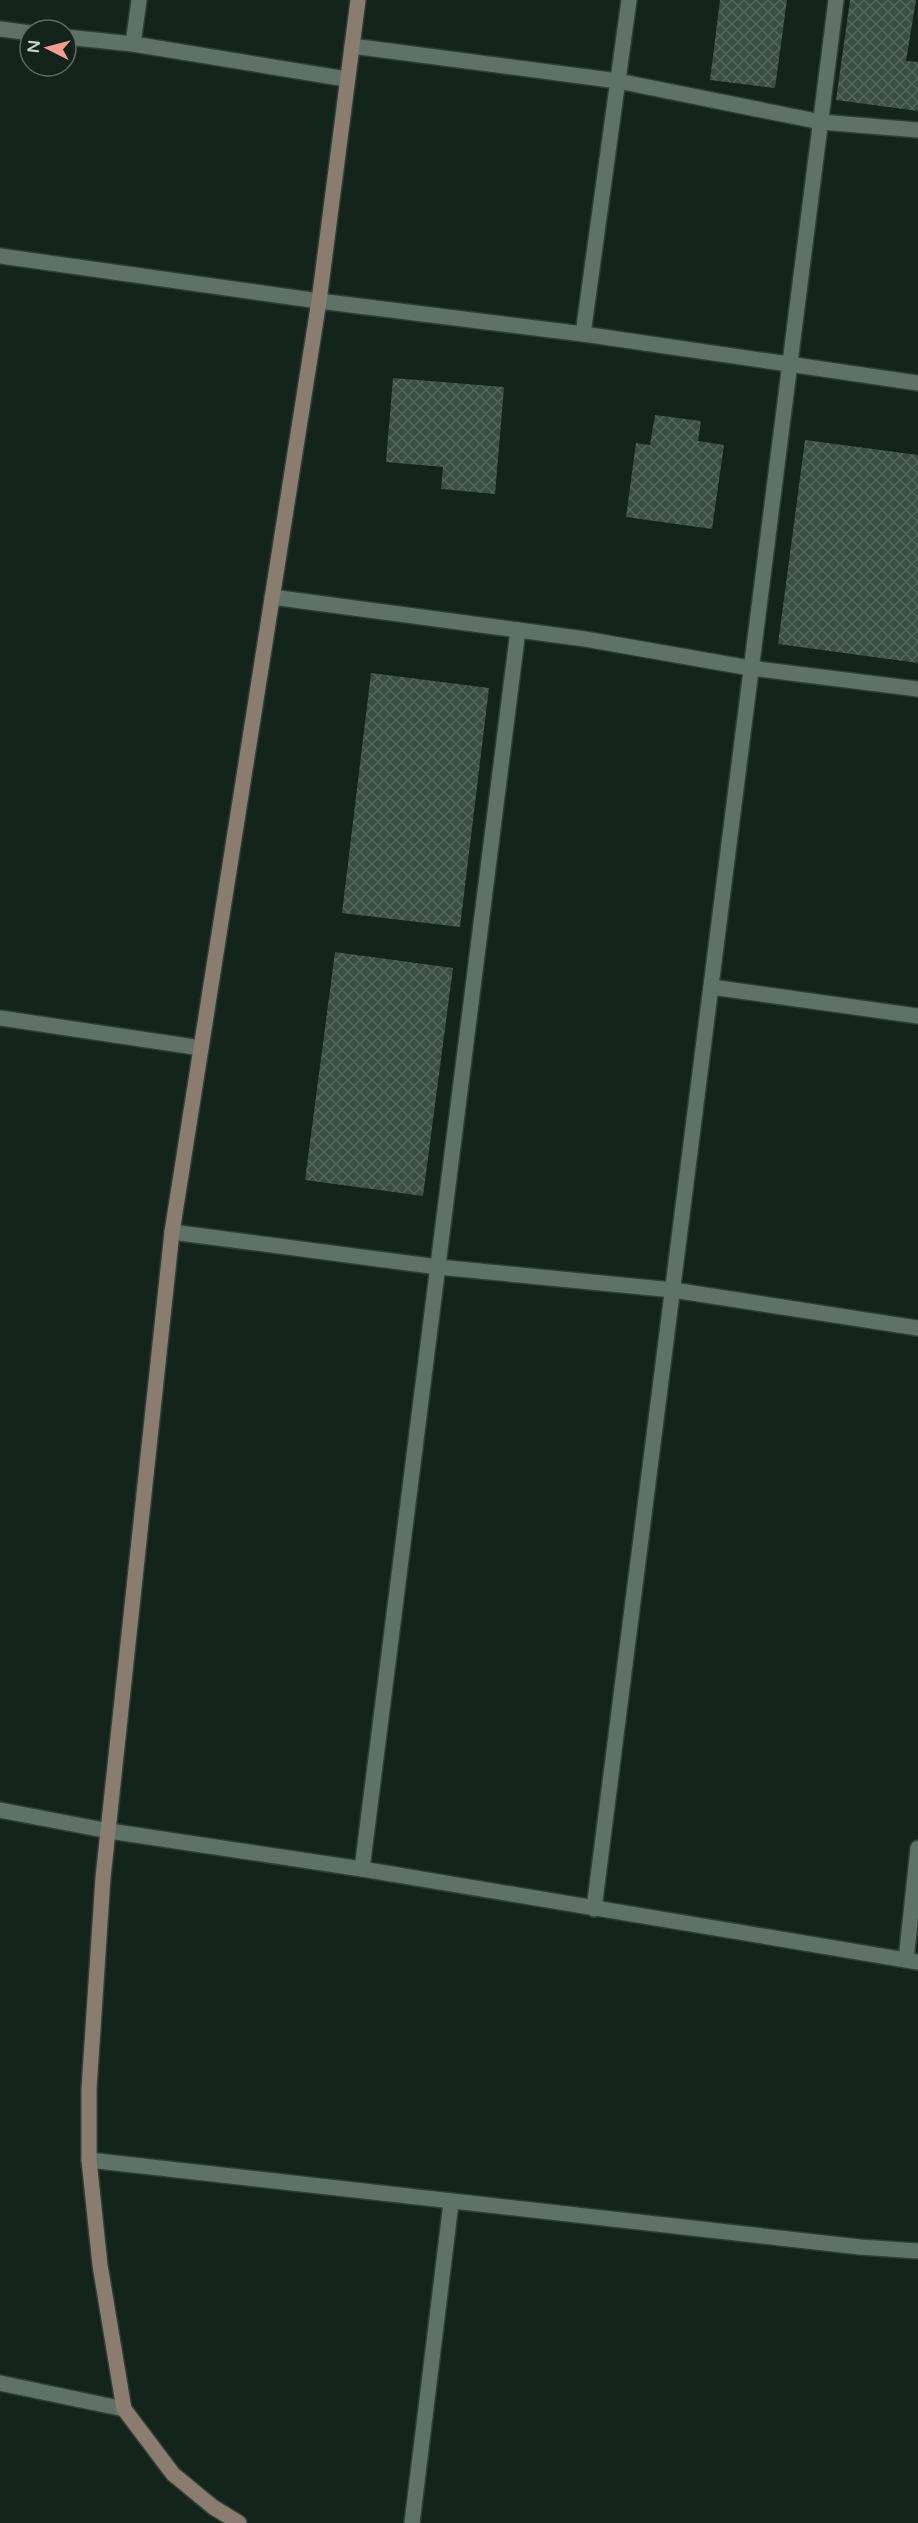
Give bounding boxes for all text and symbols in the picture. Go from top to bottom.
north arrow [18,18,78,78]
text: N [23,39,45,54]

